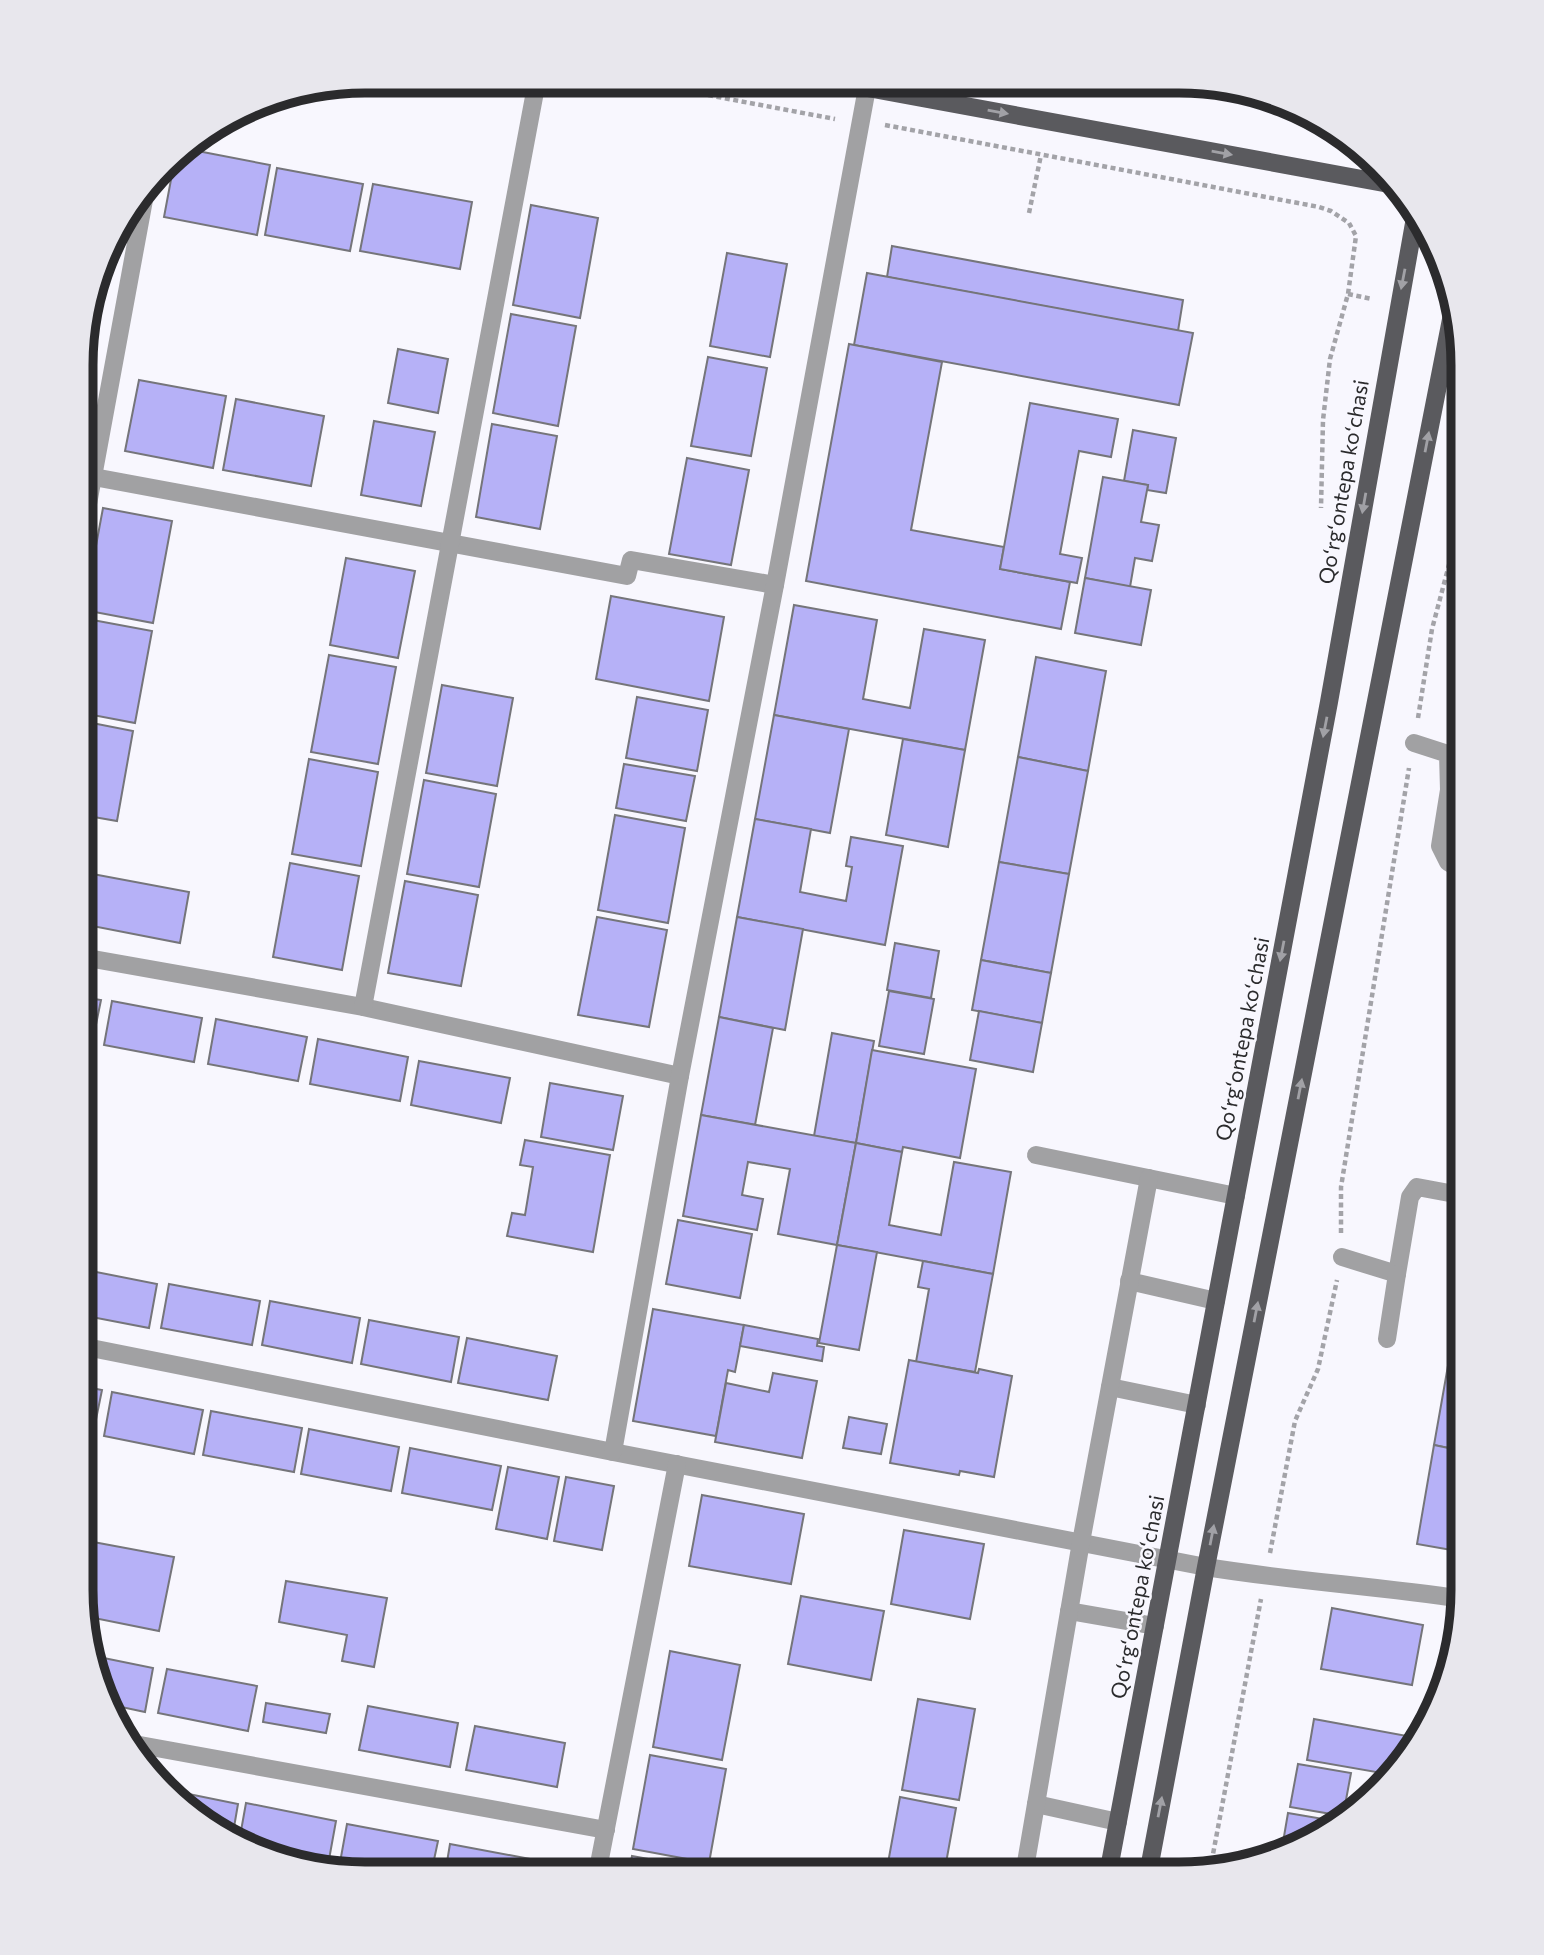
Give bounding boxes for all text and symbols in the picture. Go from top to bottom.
one-way arrow [987,107,1009,118]
one-way arrow [1211,148,1233,159]
one-way arrow [1397,268,1408,290]
street label: Qoʻrgʻontepa koʻchasi [1312,377,1373,586]
one-way arrow [1422,431,1433,453]
one-way arrow [1358,492,1369,514]
one-way arrow [1319,716,1330,738]
street label: Qoʻrgʻontepa koʻchasi [1209,935,1274,1143]
one-way arrow [1277,940,1288,962]
one-way arrow [1294,1078,1305,1100]
one-way arrow [1251,1301,1262,1323]
street label: Qoʻrgʻontepa koʻchasi [1104,1493,1169,1701]
one-way arrow [1207,1524,1218,1546]
one-way arrow [1155,1796,1166,1818]

